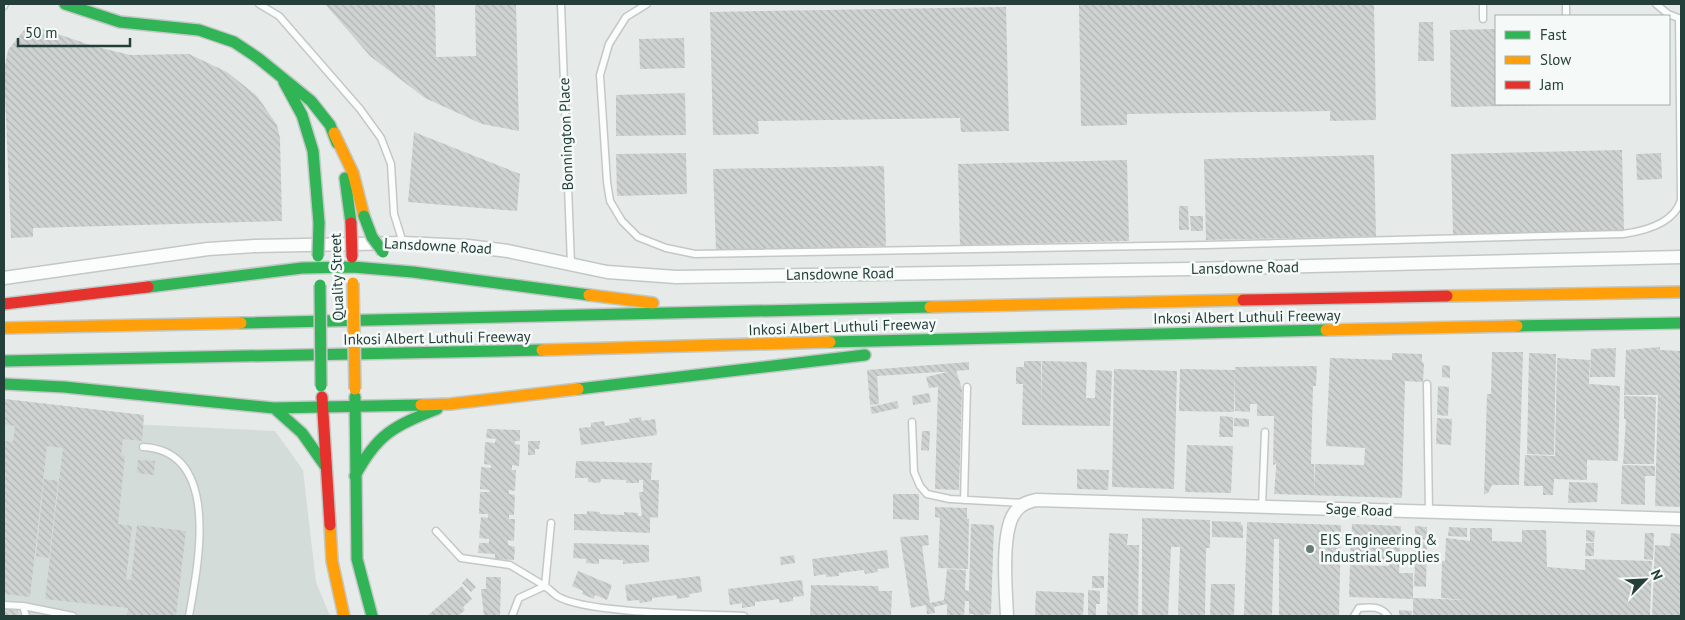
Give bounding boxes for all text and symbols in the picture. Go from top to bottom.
scale bar [18,15,130,47]
legend [1495,15,1670,105]
text: 50 m [25,23,58,42]
text: Fast [1540,25,1567,44]
text: Slow [1540,50,1571,69]
text: Jam [1539,75,1564,94]
street label: Bonnington Place [554,77,577,191]
street label: Quality Street [325,233,348,321]
street label: Lansdowne Road [384,233,492,258]
street label: Lansdowne Road [1191,257,1299,278]
street label: Lansdowne Road [786,263,894,284]
street label: Inkosi Albert Luthuli Freeway [1153,305,1341,328]
street label: Inkosi Albert Luthuli Freeway [748,314,936,339]
street label: Inkosi Albert Luthuli Freeway [343,326,531,349]
street label: Sage Road [1325,499,1393,520]
place label: EIS Engineering & Industrial Supplies [1320,530,1440,566]
marker: EIS Engineering & Industrial Supplies [1304,543,1316,555]
north arrow [1620,555,1670,605]
text: N [1647,567,1667,583]

